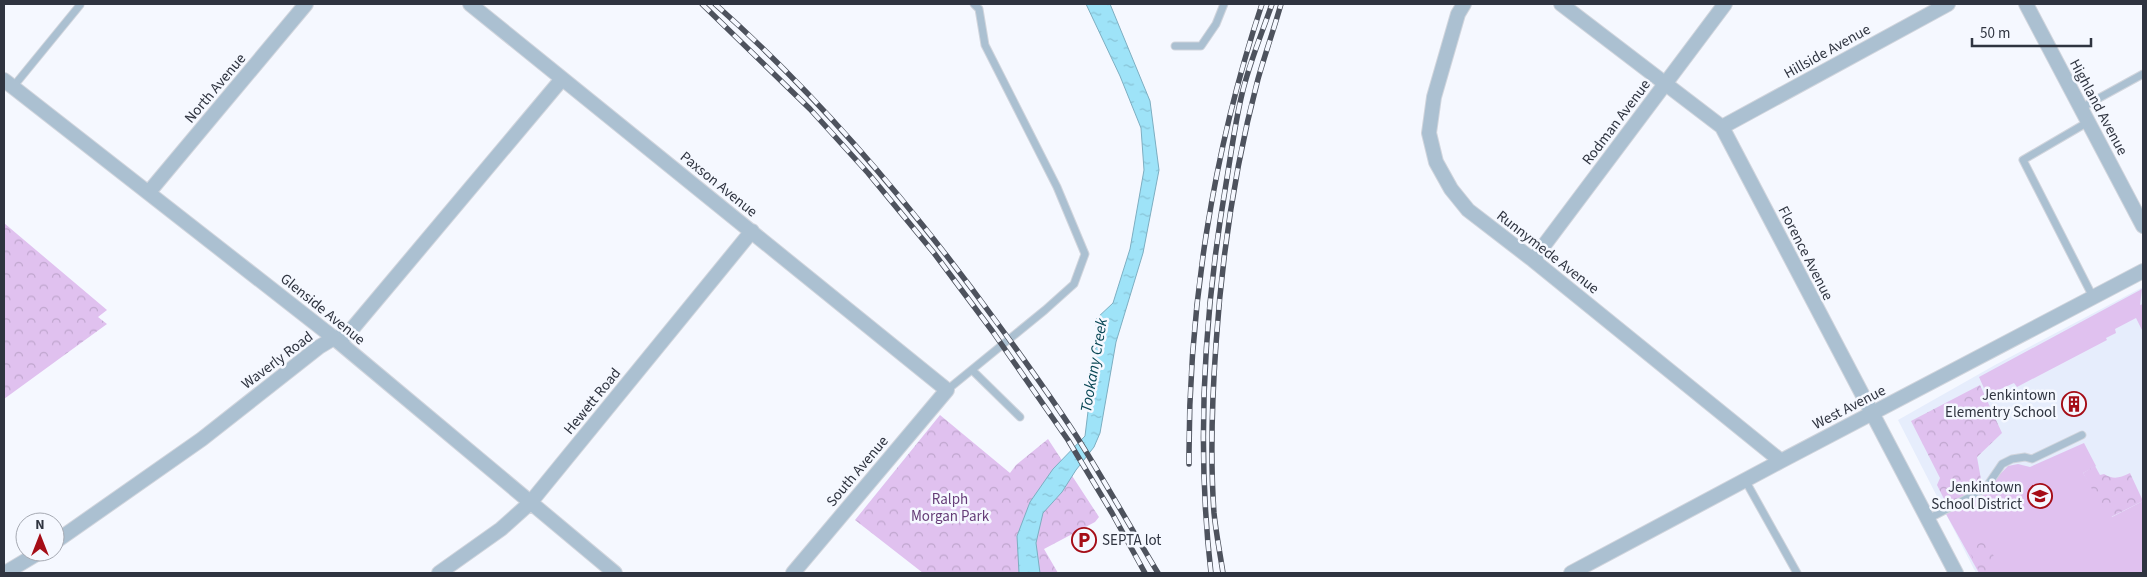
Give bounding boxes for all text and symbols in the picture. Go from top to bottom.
scale bar [1972,15,2091,47]
street label: Hillside Avenue [1780,19,1874,84]
text: 50 m [1980,23,2010,44]
street label: North Avenue [180,49,251,128]
street label: Highland Avenue [2064,55,2133,159]
street label: Rodman Avenue [1577,75,1656,169]
street label: Paxson Avenue [676,147,762,222]
street label: Florence Avenue [1773,202,1838,304]
street label: Runnymede Avenue [1492,206,1603,299]
street label: Glenside Avenue [276,269,370,350]
water label: Tookany Creek [1075,316,1113,414]
street label: Waverly Road [237,327,317,394]
street label: Hewett Road [559,363,626,439]
street label: West Avenue [1809,380,1889,435]
place label: Jenkintown Elementry School [1945,385,2056,423]
building icon: Jenkintown Elementry School [2061,391,2087,417]
street label: South Avenue [821,431,893,511]
place label: Jenkintown School District [1931,477,2022,515]
school or university icon: Jenkintown School District [2027,483,2053,509]
park label: Ralph Morgan Park [911,489,990,527]
north arrow [15,512,65,562]
text: N [35,515,45,535]
parking icon: SEPTA lot [1071,527,1097,553]
place label: SEPTA lot [1102,530,1161,551]

